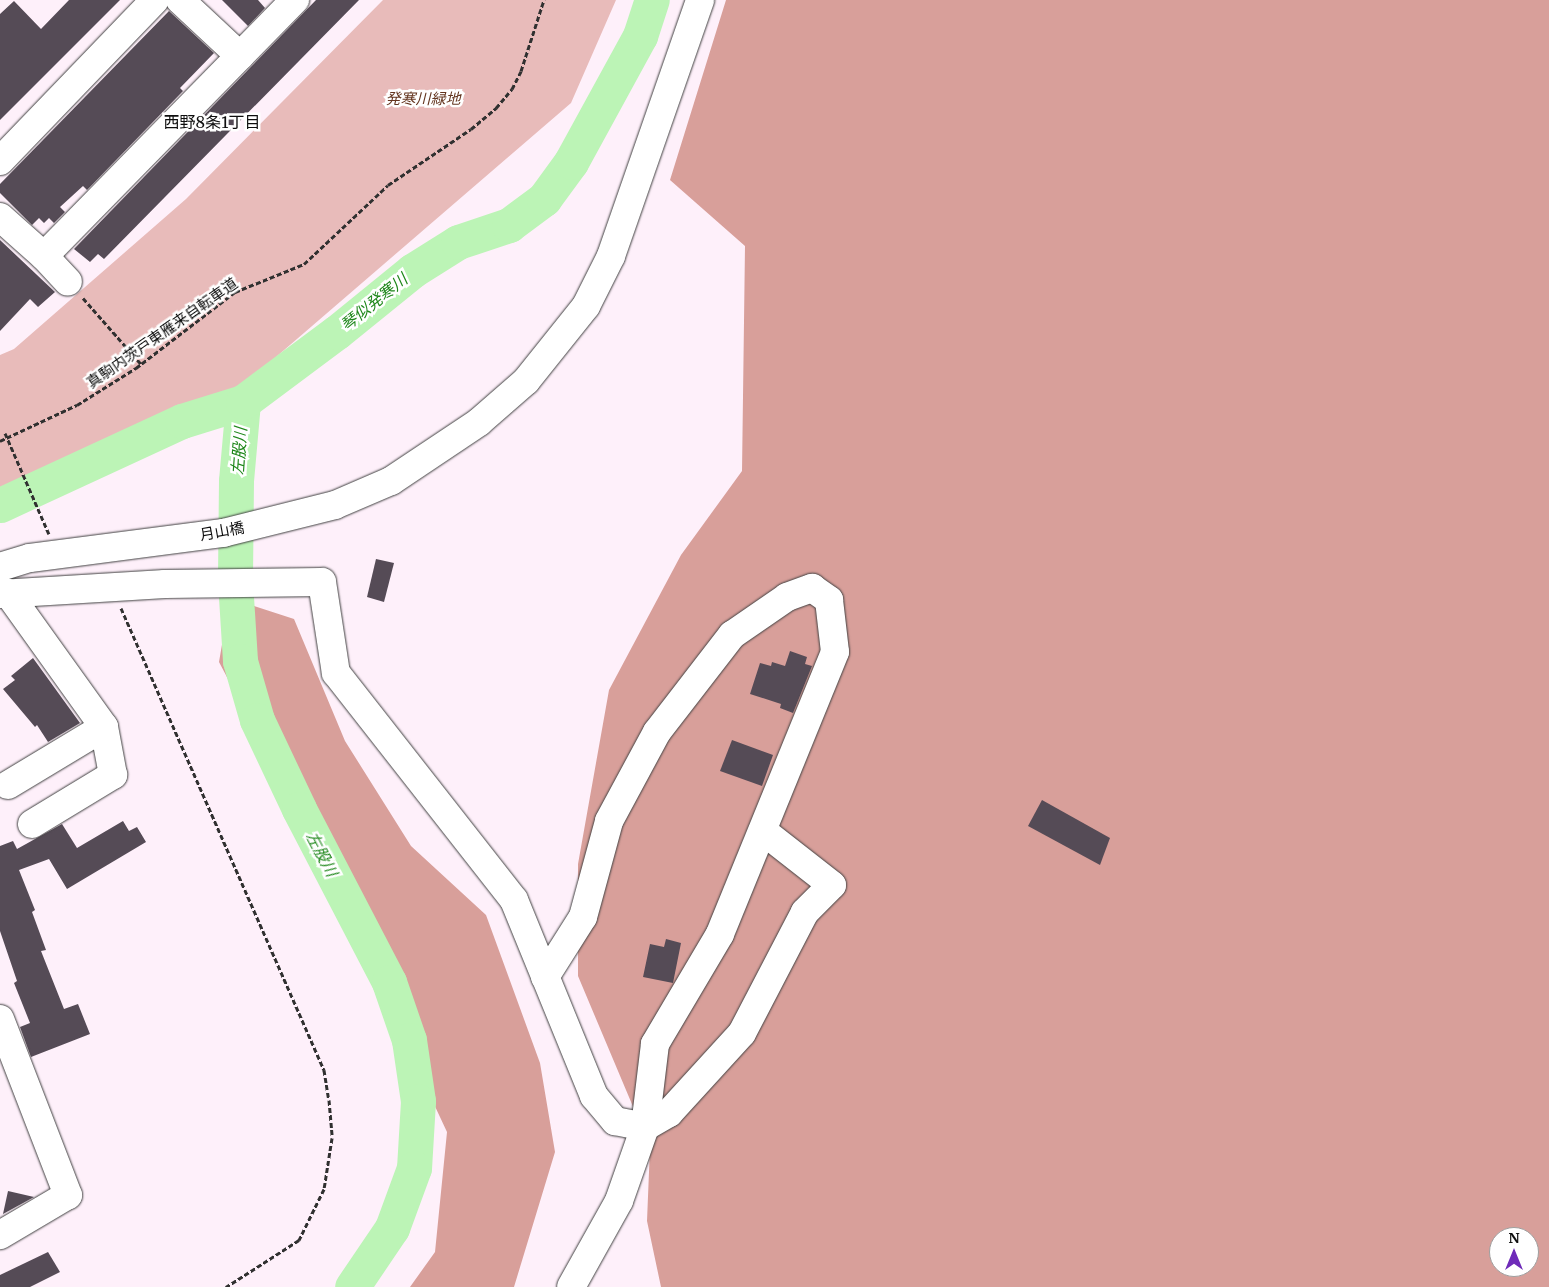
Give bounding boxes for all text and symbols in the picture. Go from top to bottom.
park label: 発寒川緑地 [386,90,460,108]
district label: 西野8条1丁目 [164,112,260,132]
water label: 琴似発寒川 [337,269,411,335]
street label: 真駒内茨戸東雁来自転車道 [83,274,241,392]
water label: 左股川 [228,426,250,476]
street label: 月山橋 [198,518,246,544]
water label: 左股川 [302,828,342,880]
north arrow [1489,1227,1539,1277]
text: N [1508,1229,1520,1247]

